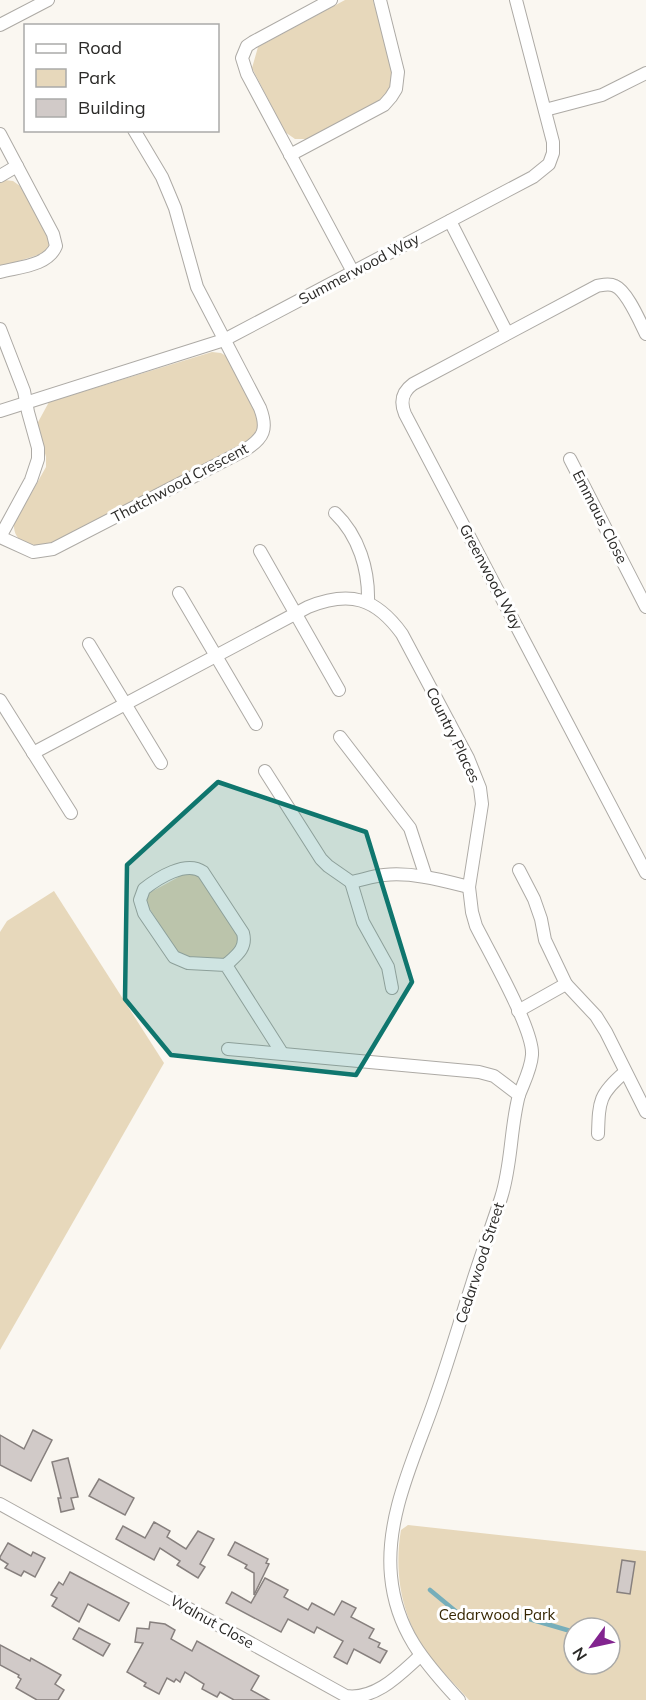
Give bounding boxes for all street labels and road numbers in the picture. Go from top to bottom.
street label: Summerwood Way [295,229,422,308]
street label: Thatchwood Crescent [108,439,251,527]
street label: Emmaus Close [569,467,632,567]
street label: Greenwood Way [456,521,527,633]
street label: Country Places [422,684,485,786]
street label: Cedarwood Street [451,1200,508,1326]
street label: Walnut Close [167,1591,258,1652]

